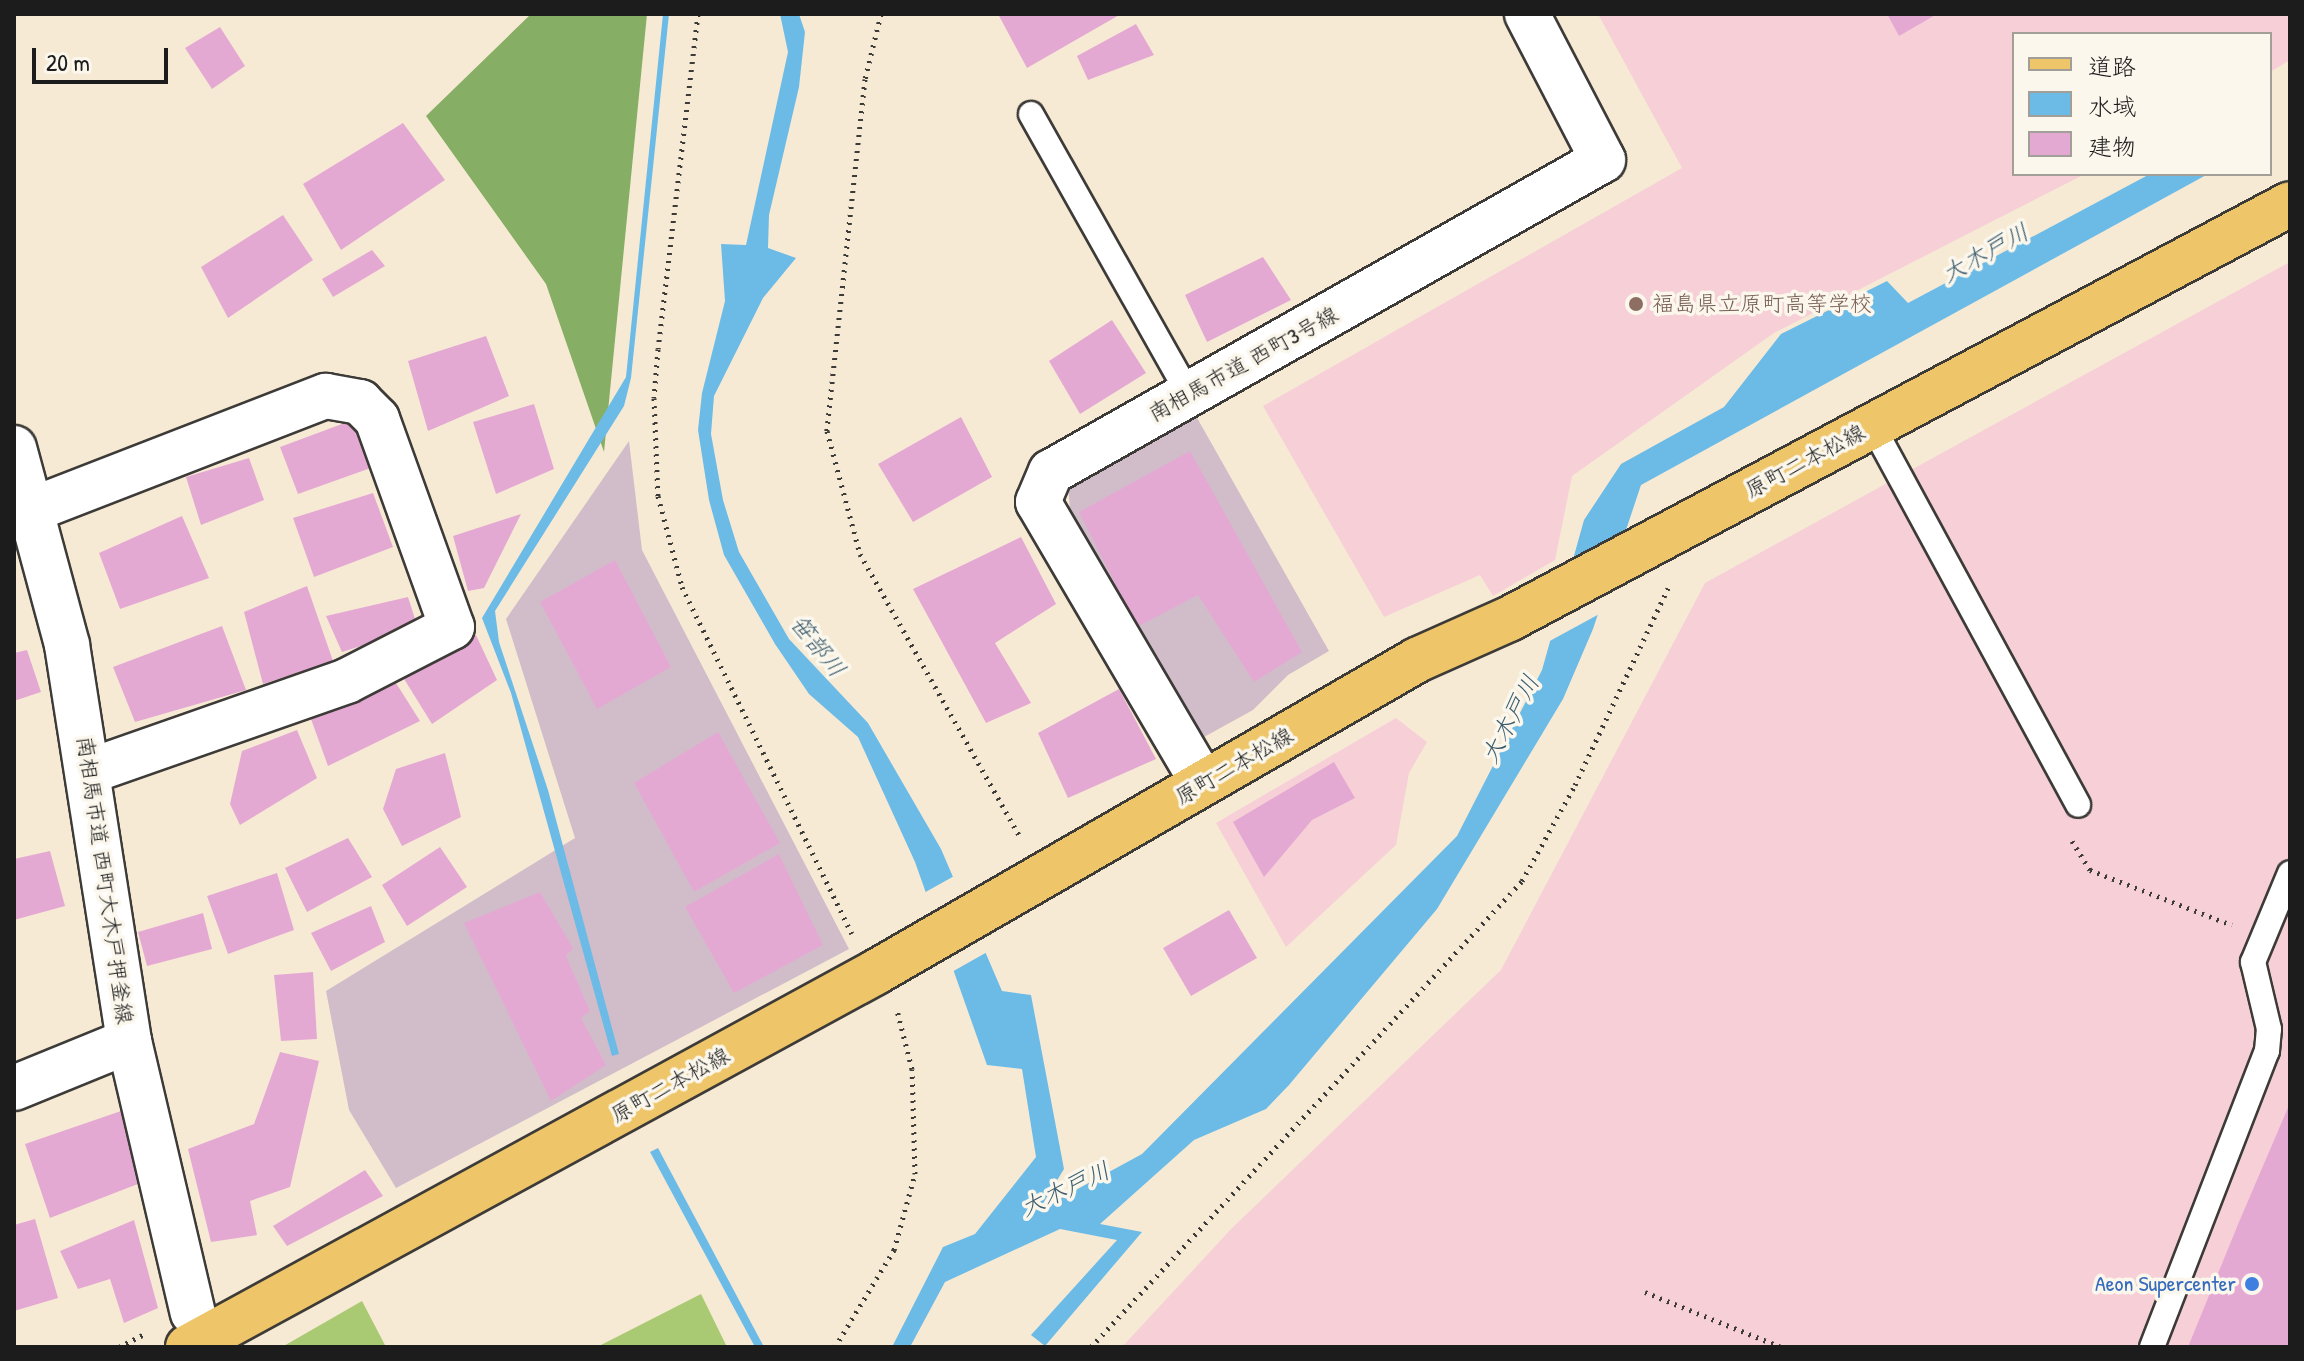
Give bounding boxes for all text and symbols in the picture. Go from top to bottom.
scale bar [36,32,172,82]
legend [2012,32,2272,176]
text: 20 m [46,46,90,78]
text: 道路 [2088,50,2136,82]
text: 水域 [2088,90,2136,122]
text: 建物 [2088,130,2136,162]
water label: 大木戸川 [1936,217,2034,289]
place label: 福島県立原町高等学校 [1652,291,1872,317]
marker: 福島県立原町高等学校 [1627,295,1645,313]
street label: 南相馬市道 西町3号線 [1143,301,1343,427]
street label: 原町二本松線 [1741,418,1869,504]
water label: 笹部川 [784,609,852,683]
water label: 大木戸川 [1475,670,1545,768]
street label: 原町二本松線 [1170,722,1298,810]
street label: 南相馬市道 西町大木戸押釜線 [72,734,138,1026]
street label: 原町二本松線 [606,1041,734,1129]
water label: 大木戸川 [1015,1156,1115,1222]
place label: Aeon Supercenter [2095,1271,2236,1297]
marker: Aeon Supercenter [2243,1275,2261,1293]

